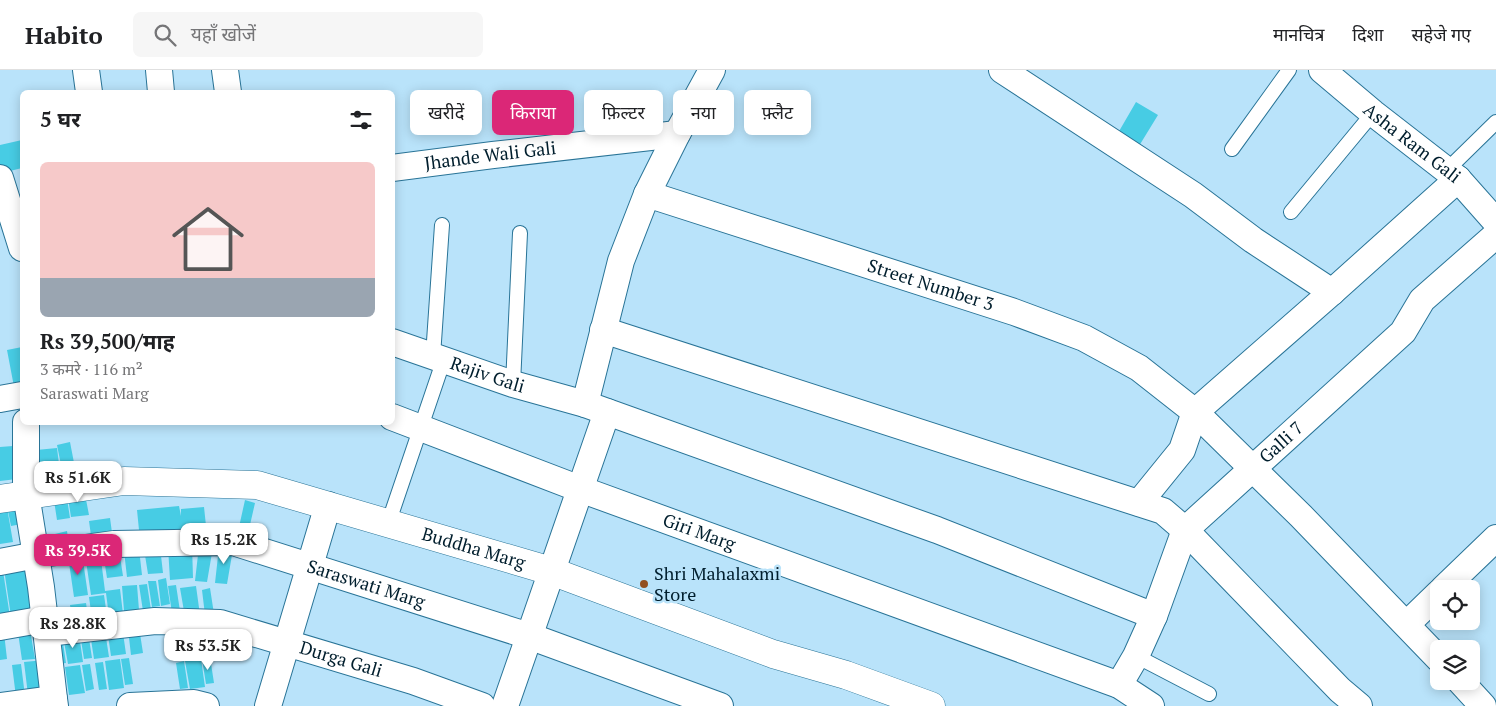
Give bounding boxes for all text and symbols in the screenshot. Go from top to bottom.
search box [133,12,483,57]
text: Habito [25,19,103,51]
icon: search [151,21,179,49]
text: यहाँ खोजें [191,21,256,46]
text: मानचित्र [1273,22,1324,46]
text: दिशा [1352,22,1383,46]
text: सहेजे गए [1411,22,1471,46]
chip: खरीदें [410,90,482,135]
chip: किराया [492,90,574,135]
chip: फ़िल्टर [584,90,663,135]
chip: नया [673,90,734,135]
chip: फ़्लैट [744,90,811,135]
street label: Asha Ram Gali [1359,97,1466,188]
text: 5 घर [40,105,80,133]
icon: filters [347,106,375,134]
street label: Jhande Wali Gali [423,135,557,175]
icon: home [163,194,253,284]
street label: Street Number 3 [865,253,997,316]
text: Rs 39,500/माह [40,327,175,355]
street label: Rajiv Gali [447,350,527,398]
text: 3 कमरे · 116 m² [40,358,143,380]
text: Saraswati Marg [40,382,149,404]
street label: Galli 7 [1253,416,1308,468]
pin: Rs 51.6K [26,460,130,503]
text: Rs 51.6K [45,466,111,488]
street label: Giri Marg [660,507,740,556]
street label: Buddha Marg [419,521,529,574]
pin: Rs 15.2K [172,522,276,565]
text: Rs 15.2K [191,528,257,550]
pin: Rs 39.5K [26,534,130,576]
text: Rs 39.5K [45,539,111,561]
street label: Saraswati Marg [304,553,429,613]
place label: Shri Mahalaxmi Store [654,561,780,606]
marker: Shri Mahalaxmi Store [638,578,650,590]
map controls [1430,580,1480,690]
button: locate [1430,580,1480,630]
pin: Rs 28.8K [21,606,125,649]
text: Rs 28.8K [40,612,106,634]
pin: Rs 53.5K [156,628,260,671]
text: Rs 53.5K [175,634,241,656]
street label: Durga Gali [297,635,386,682]
button: layers [1430,640,1480,690]

